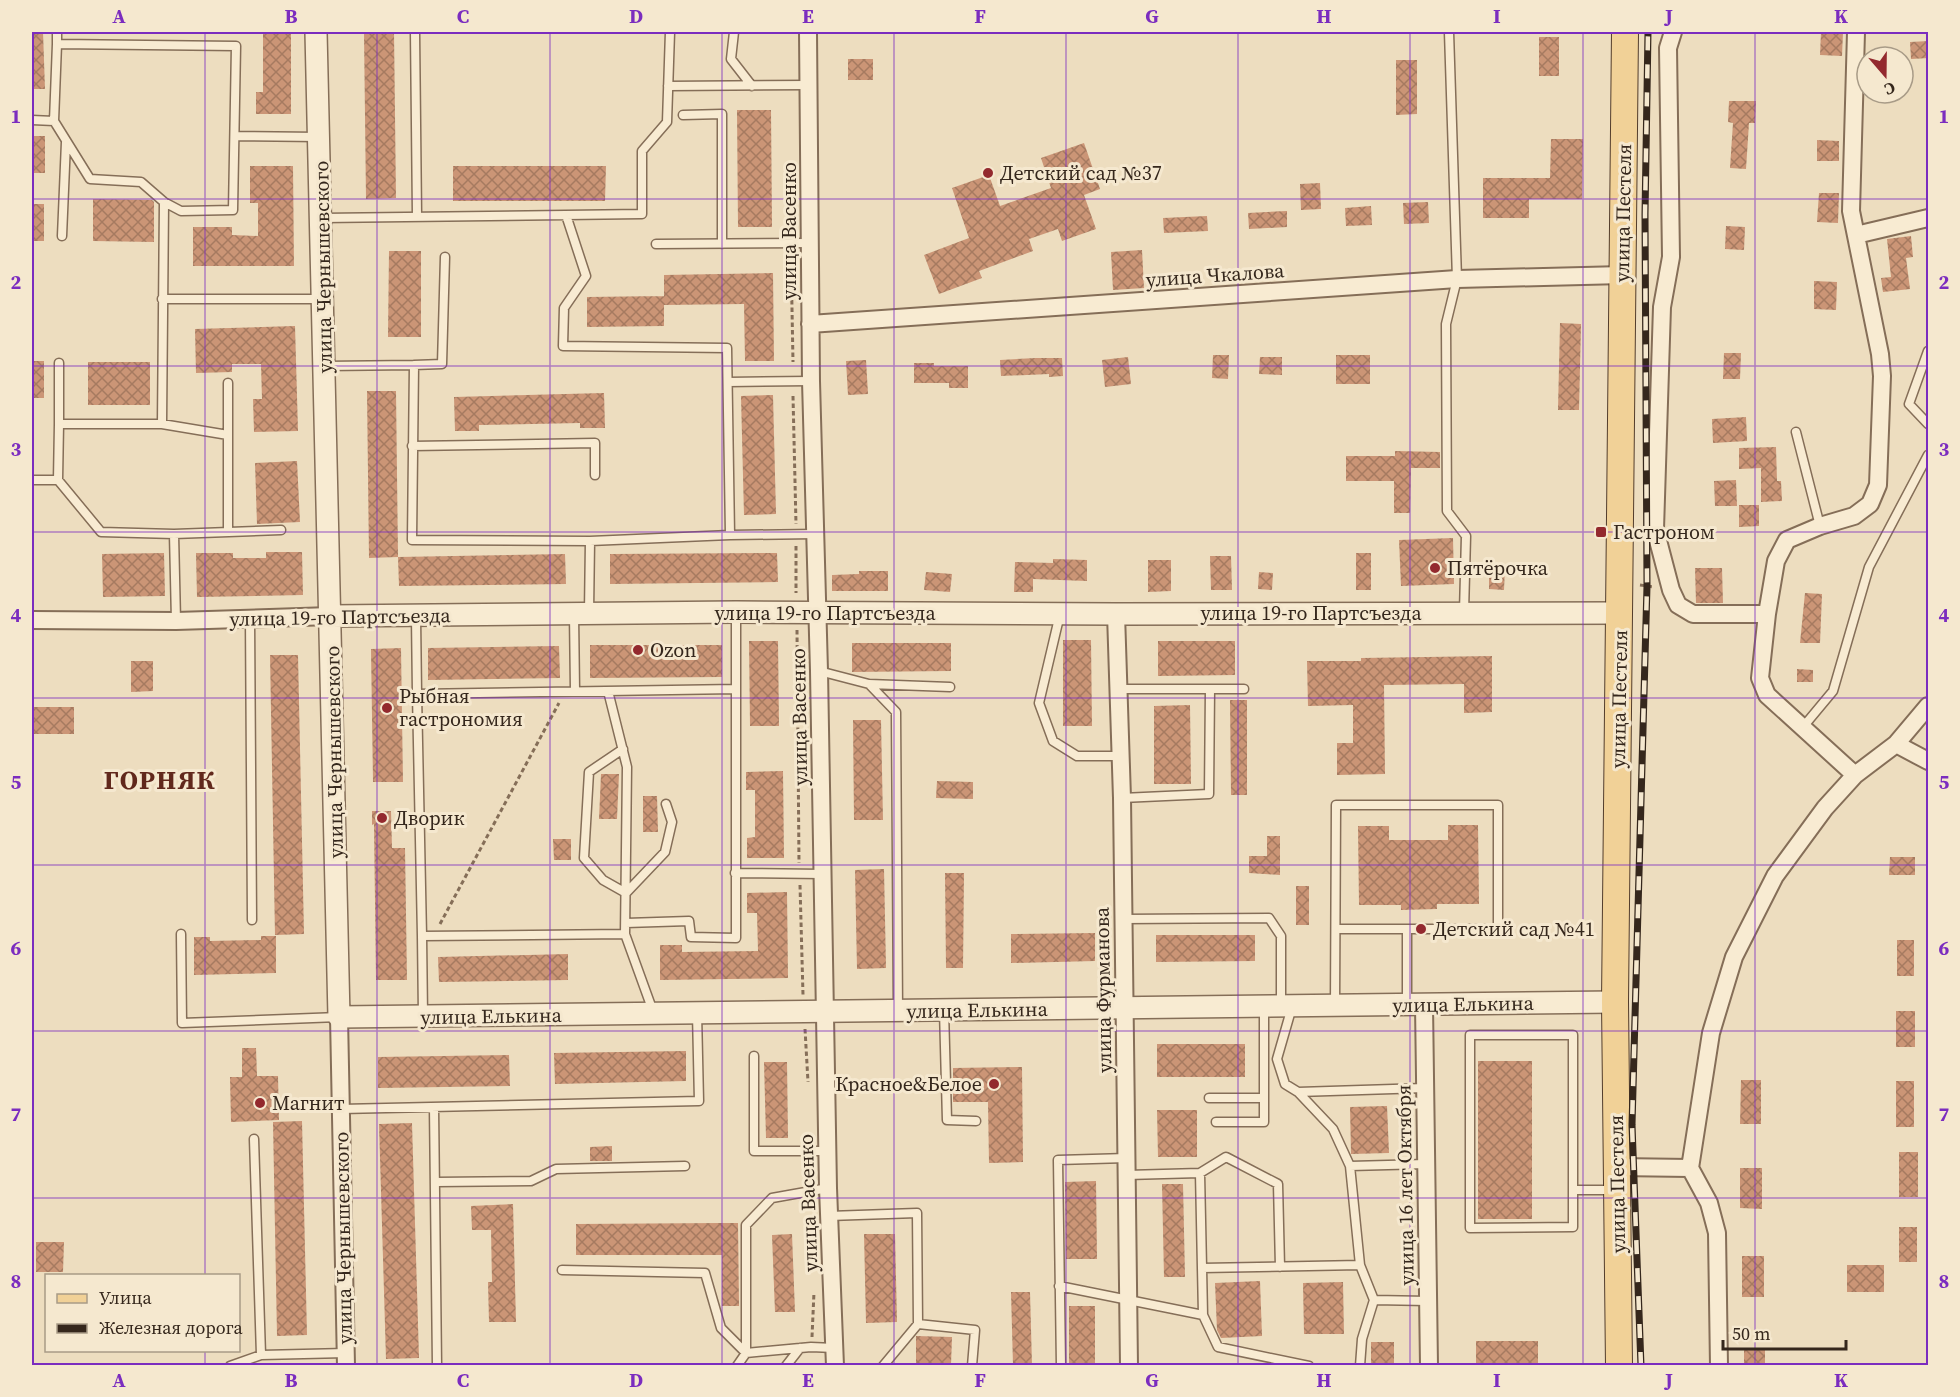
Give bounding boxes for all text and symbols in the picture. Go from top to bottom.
text: A [112,2,126,30]
text: B [284,2,298,30]
text: C [457,2,469,30]
text: D [629,2,643,30]
text: E [802,2,814,30]
text: F [974,2,986,30]
text: G [1145,2,1159,30]
text: H [1316,2,1332,30]
text: I [1493,2,1501,30]
text: J [1663,2,1673,30]
text: K [1834,2,1848,30]
north arrow [1855,45,1915,105]
text: С [1882,77,1899,101]
text: 1 [11,102,21,130]
text: 1 [1939,102,1949,130]
street label: улица Пестеля [1608,143,1638,283]
place label: Детский сад №37 [1000,159,1162,187]
street label: улица Чернышевского [307,160,339,374]
street label: улица Васенко [775,162,803,300]
marker: Детский сад №37 [981,166,995,180]
street label: улица Чкалова [1145,256,1286,294]
text: 2 [11,268,22,296]
text: 2 [1939,268,1950,296]
text: 3 [11,435,22,463]
text: 3 [1939,435,1950,463]
place label: Гастроном [1613,518,1715,546]
marker: Гастроном [1594,525,1608,539]
place label: Пятёрочка [1447,554,1549,582]
marker: Пятёрочка [1428,561,1442,575]
street label: улица 19-го Партсъезда [714,599,936,627]
street label: улица 19-го Партсъезда [1200,599,1422,627]
text: 4 [11,601,22,629]
street label: улица 19-го Партсъезда [229,601,452,633]
text: 4 [1939,601,1950,629]
street label: улица Пестеля [1604,629,1634,769]
place label: Ozon [650,636,696,664]
marker: Ozon [631,643,645,657]
street label: улица Чернышевского [318,645,350,859]
street label: улица Васенко [784,648,814,786]
place label: Рыбная гастрономия [399,682,523,733]
marker: Рыбная гастрономия [380,701,394,715]
district label: ГОРНЯК [104,762,216,798]
text: 5 [11,768,22,796]
text: 5 [1939,768,1950,796]
place label: Дворик [394,804,465,832]
marker: Дворик [375,811,389,825]
street label: улица Фурманова [1088,906,1118,1073]
place label: Детский сад №41 [1433,915,1595,943]
marker: Детский сад №41 [1414,922,1428,936]
text: 6 [11,934,22,962]
text: 6 [1939,934,1950,962]
street label: улица Елькина [1392,989,1535,1019]
street label: улица Елькина [906,995,1049,1025]
street label: улица Елькина [420,1001,563,1031]
place label: Красное&Белое [835,1070,982,1098]
marker: Красное&Белое [987,1077,1001,1091]
street label: улица 16 лет Октября [1389,1084,1421,1286]
place label: Магнит [272,1089,345,1117]
marker: Магнит [253,1096,267,1110]
text: 7 [11,1100,22,1128]
text: 7 [1939,1100,1950,1128]
street label: улица Пестеля [1602,1114,1632,1254]
street label: улица Чернышевского [327,1131,359,1345]
street label: улица Васенко [792,1134,824,1272]
text: 8 [11,1267,21,1295]
text: 8 [1939,1267,1949,1295]
legend [45,1274,240,1352]
text: Улица [99,1285,152,1310]
scale bar [1723,1313,1846,1351]
text: Железная дорога [99,1315,244,1340]
text: 50 m [1732,1321,1770,1346]
text: A [112,1366,126,1394]
text: B [284,1366,298,1394]
text: C [457,1366,469,1394]
text: D [629,1366,643,1394]
text: E [802,1366,814,1394]
text: F [974,1366,986,1394]
text: G [1145,1366,1159,1394]
text: H [1316,1366,1332,1394]
text: I [1493,1366,1501,1394]
text: J [1663,1366,1673,1394]
text: K [1834,1366,1848,1394]

